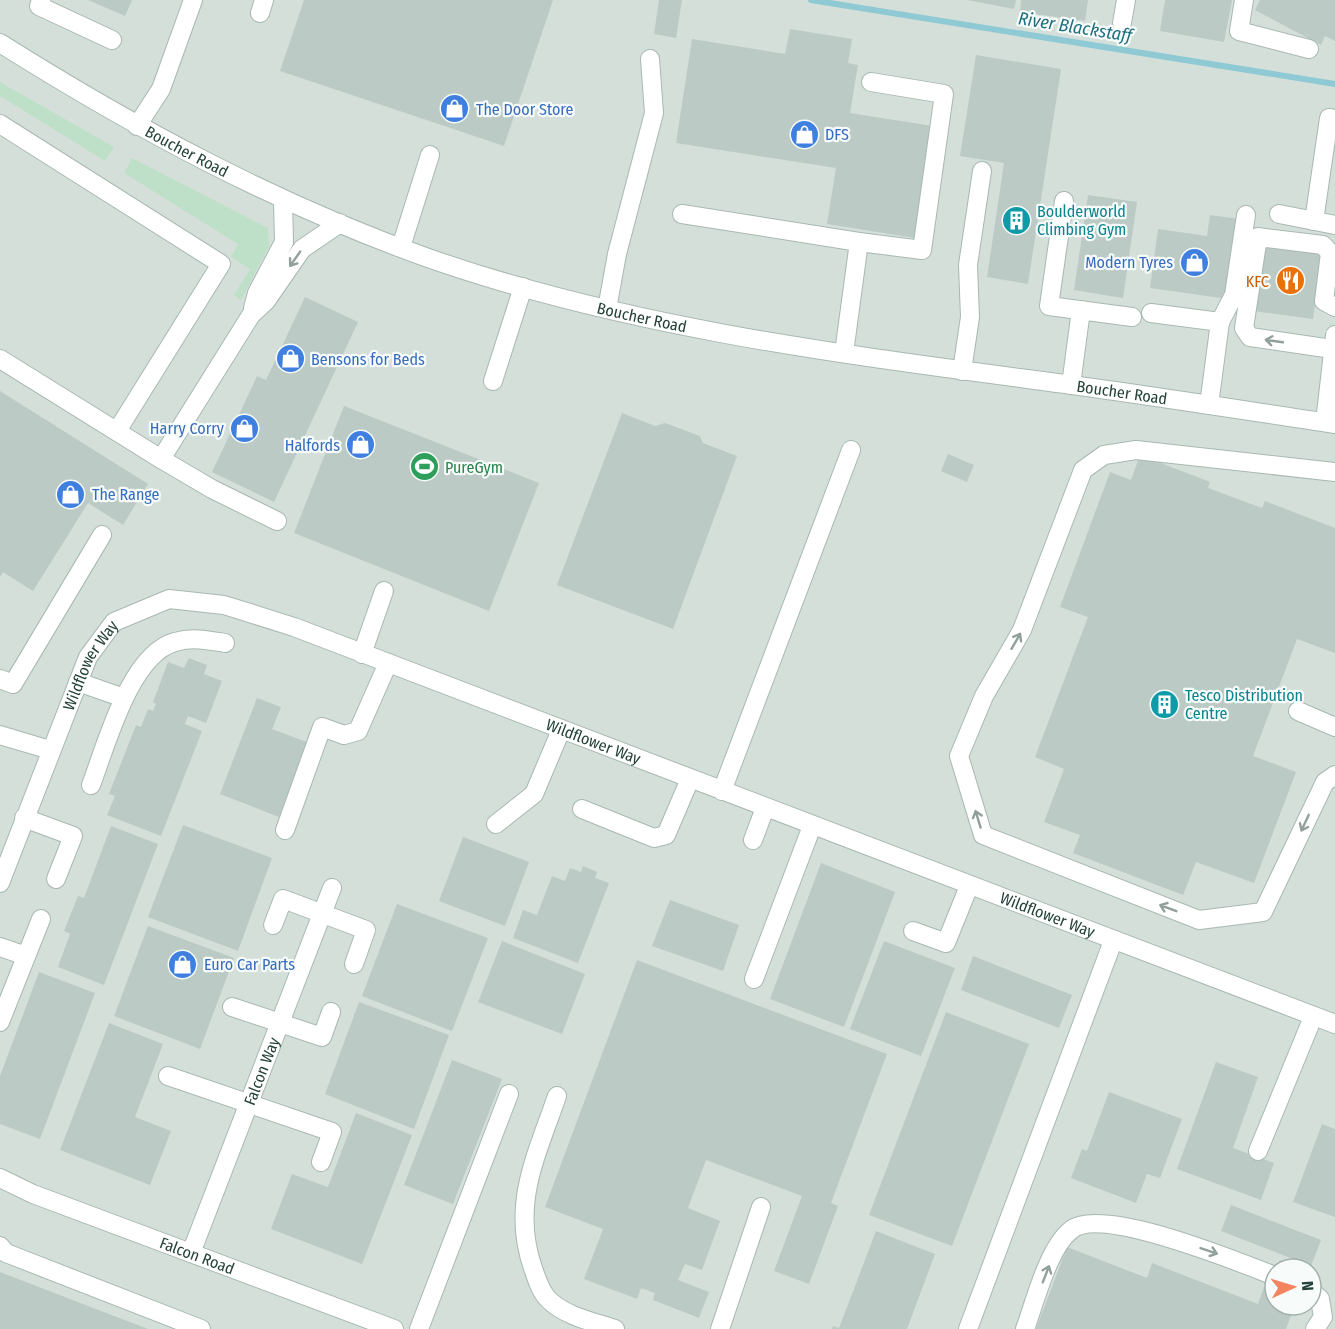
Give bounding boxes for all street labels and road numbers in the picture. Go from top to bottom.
street label: Boucher Road [142,122,231,181]
street label: Boucher Road [595,298,688,336]
street label: Boucher Road [1075,377,1168,408]
street label: Wildflower Way [59,616,122,713]
street label: Wildflower Way [543,715,644,769]
street label: Wildflower Way [997,888,1098,942]
street label: Falcon Way [240,1034,284,1108]
street label: Falcon Road [157,1233,237,1278]

